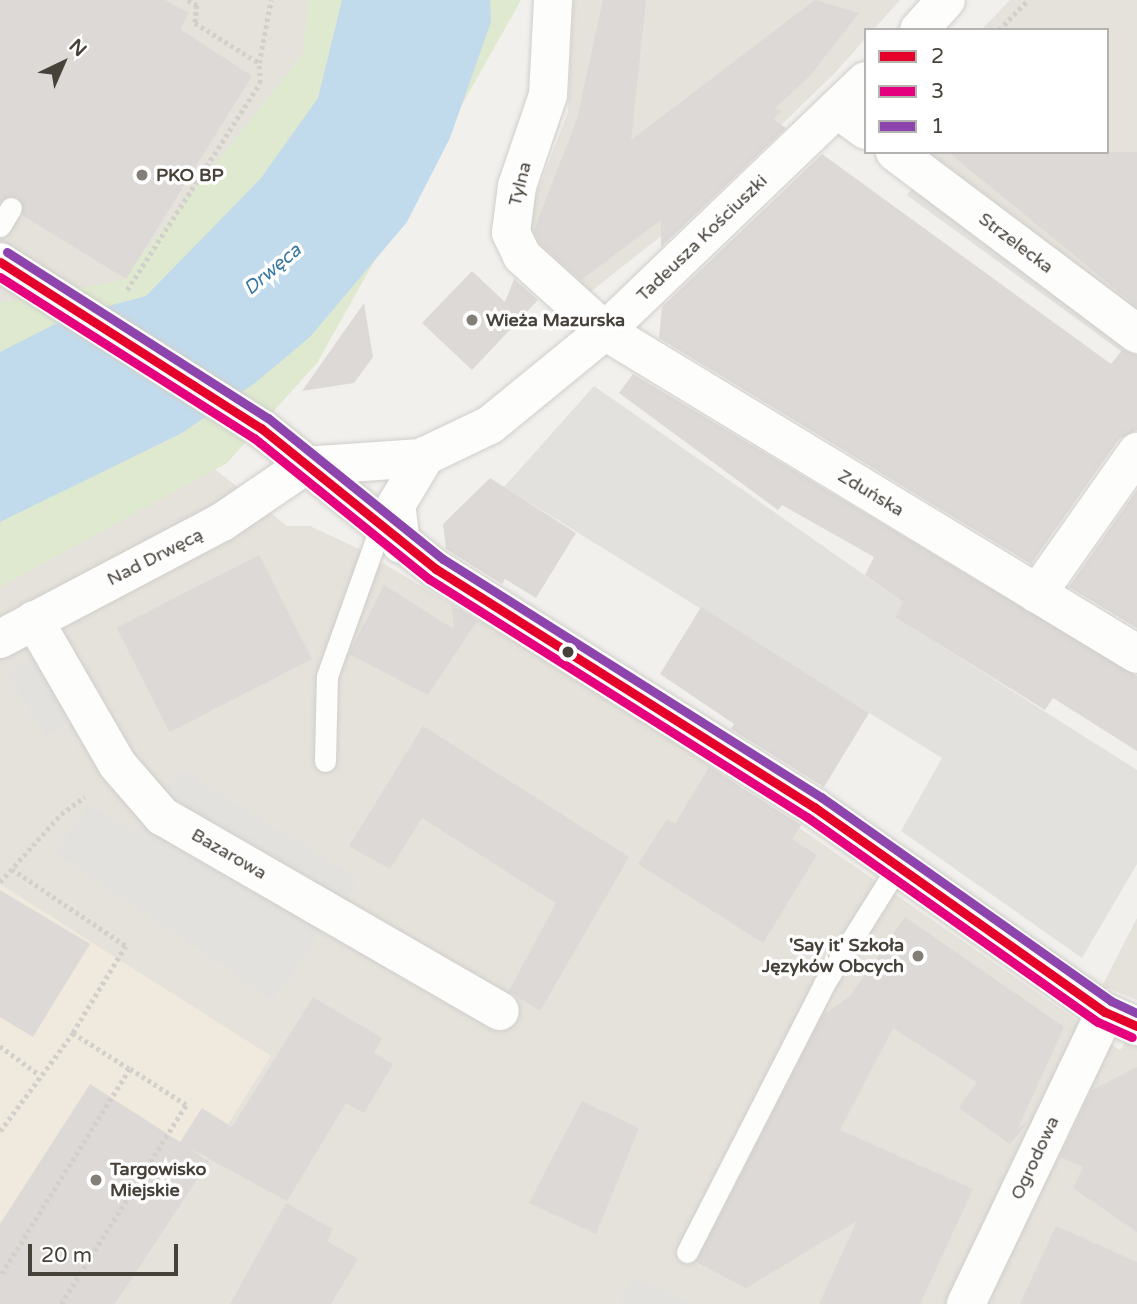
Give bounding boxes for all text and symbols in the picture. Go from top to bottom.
north arrow [28,28,98,98]
legend [864,28,1109,154]
text: N [64,35,91,61]
text: 2 [931,44,944,69]
text: 3 [931,79,944,104]
text: 1 [931,114,944,139]
street label: Tylna [504,160,536,208]
place label: PKO BP [156,164,223,186]
marker: PKO BP [134,167,150,183]
street label: Tadeusza Kościuszki [632,170,772,306]
street label: Strzelecka [975,208,1057,278]
water label: Drwęca [240,239,306,301]
place label: Wieża Mazurska [486,309,625,331]
marker: Wieża Mazurska [464,312,480,328]
street label: Zduńska [834,465,908,521]
street label: Nad Drwęcą [103,524,207,590]
unlabelled marker [561,645,575,659]
street label: Bazarowa [187,824,271,884]
place label: 'Say it' Szkoła Języków Obcych [762,935,904,978]
marker: 'Say it' Szkoła Języków Obcych [910,948,926,964]
street label: Ogrodowa [1006,1113,1064,1203]
place label: Targowisko Miejskie [110,1159,206,1202]
marker: Targowisko Miejskie [88,1172,104,1188]
scale bar [32,1230,182,1274]
text: 20 m [41,1243,92,1268]

